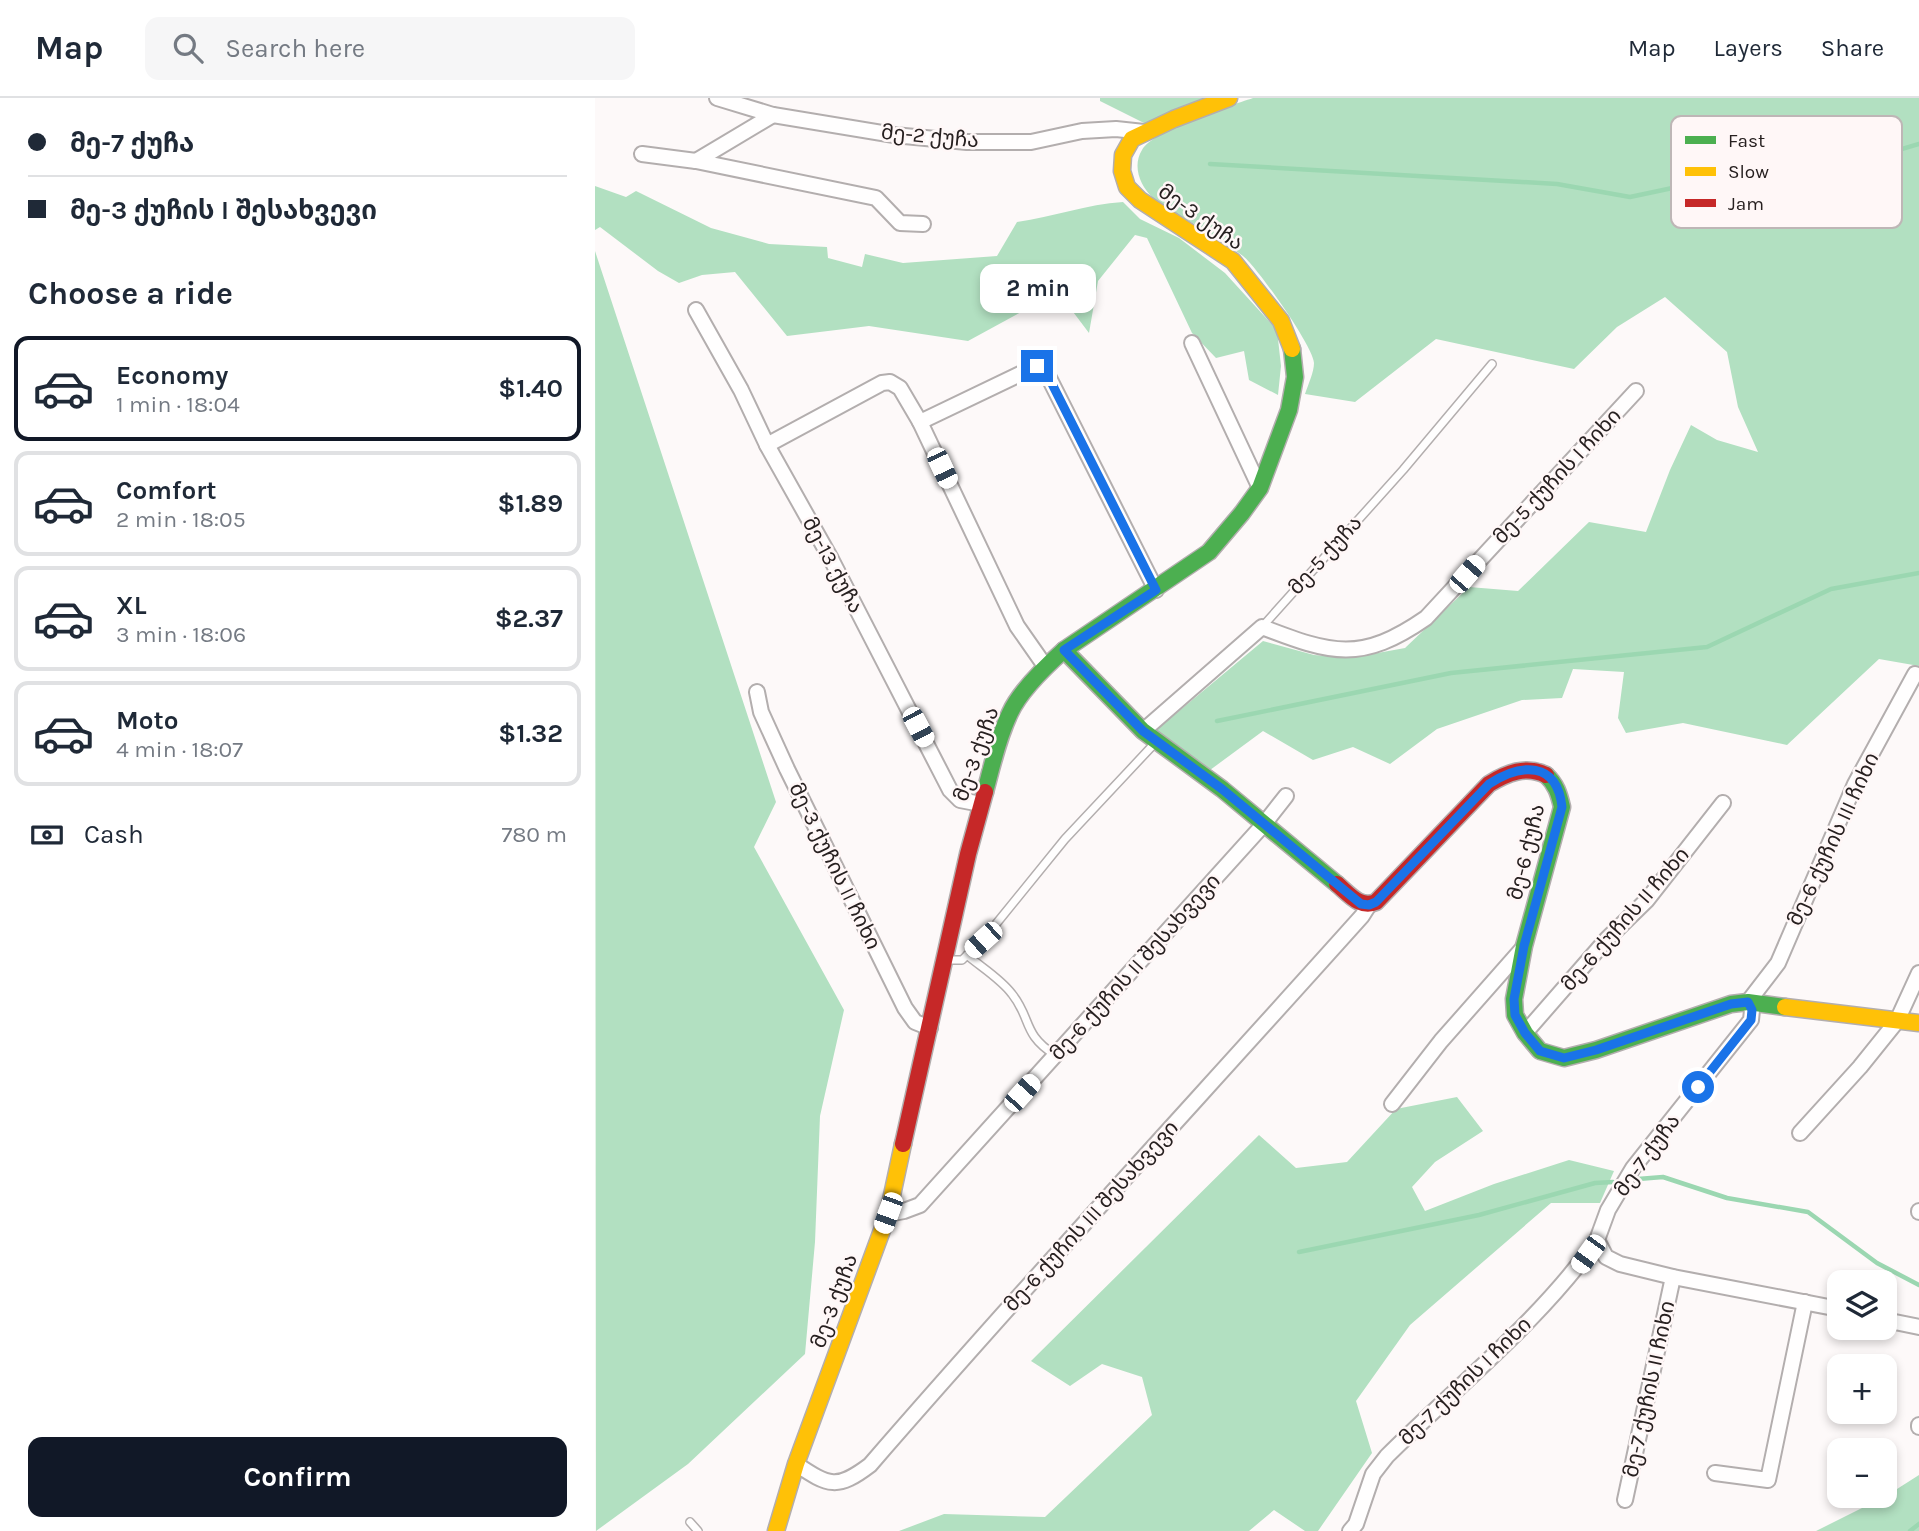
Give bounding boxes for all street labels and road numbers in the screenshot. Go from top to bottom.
street label: მე-2 ქუჩა [880,120,980,152]
street label: მე-3 ქუჩა [1154,179,1248,255]
street label: მე-5 ქუჩის I ჩიხი [1488,403,1626,549]
street label: მე-5 ქუჩა [1283,511,1367,599]
street label: მე-13 ქუჩა [798,513,868,617]
street label: მე-3 ქუჩა [949,704,1003,804]
street label: მე-6 ქუჩის III ჩიხი [1782,749,1884,929]
street label: მე-3 ქუჩის II ჩიხი [784,779,886,953]
street label: მე-6 ქუჩა [1503,802,1549,902]
street label: მე-6 ქუჩის II ჩიხი [1556,842,1694,996]
street label: მე-6 ქუჩის II შესახვევი [1045,869,1225,1065]
street label: მე-7 ქუჩა [1609,1109,1685,1201]
street label: მე-6 ქუჩის III შესახვევი [999,1116,1183,1316]
street label: მე-3 ქუჩა [806,1251,862,1351]
street label: მე-7 ქუჩის II ჩიხი [1619,1298,1679,1480]
street label: მე-7 ქუჩის I ჩიხი [1394,1312,1536,1450]

